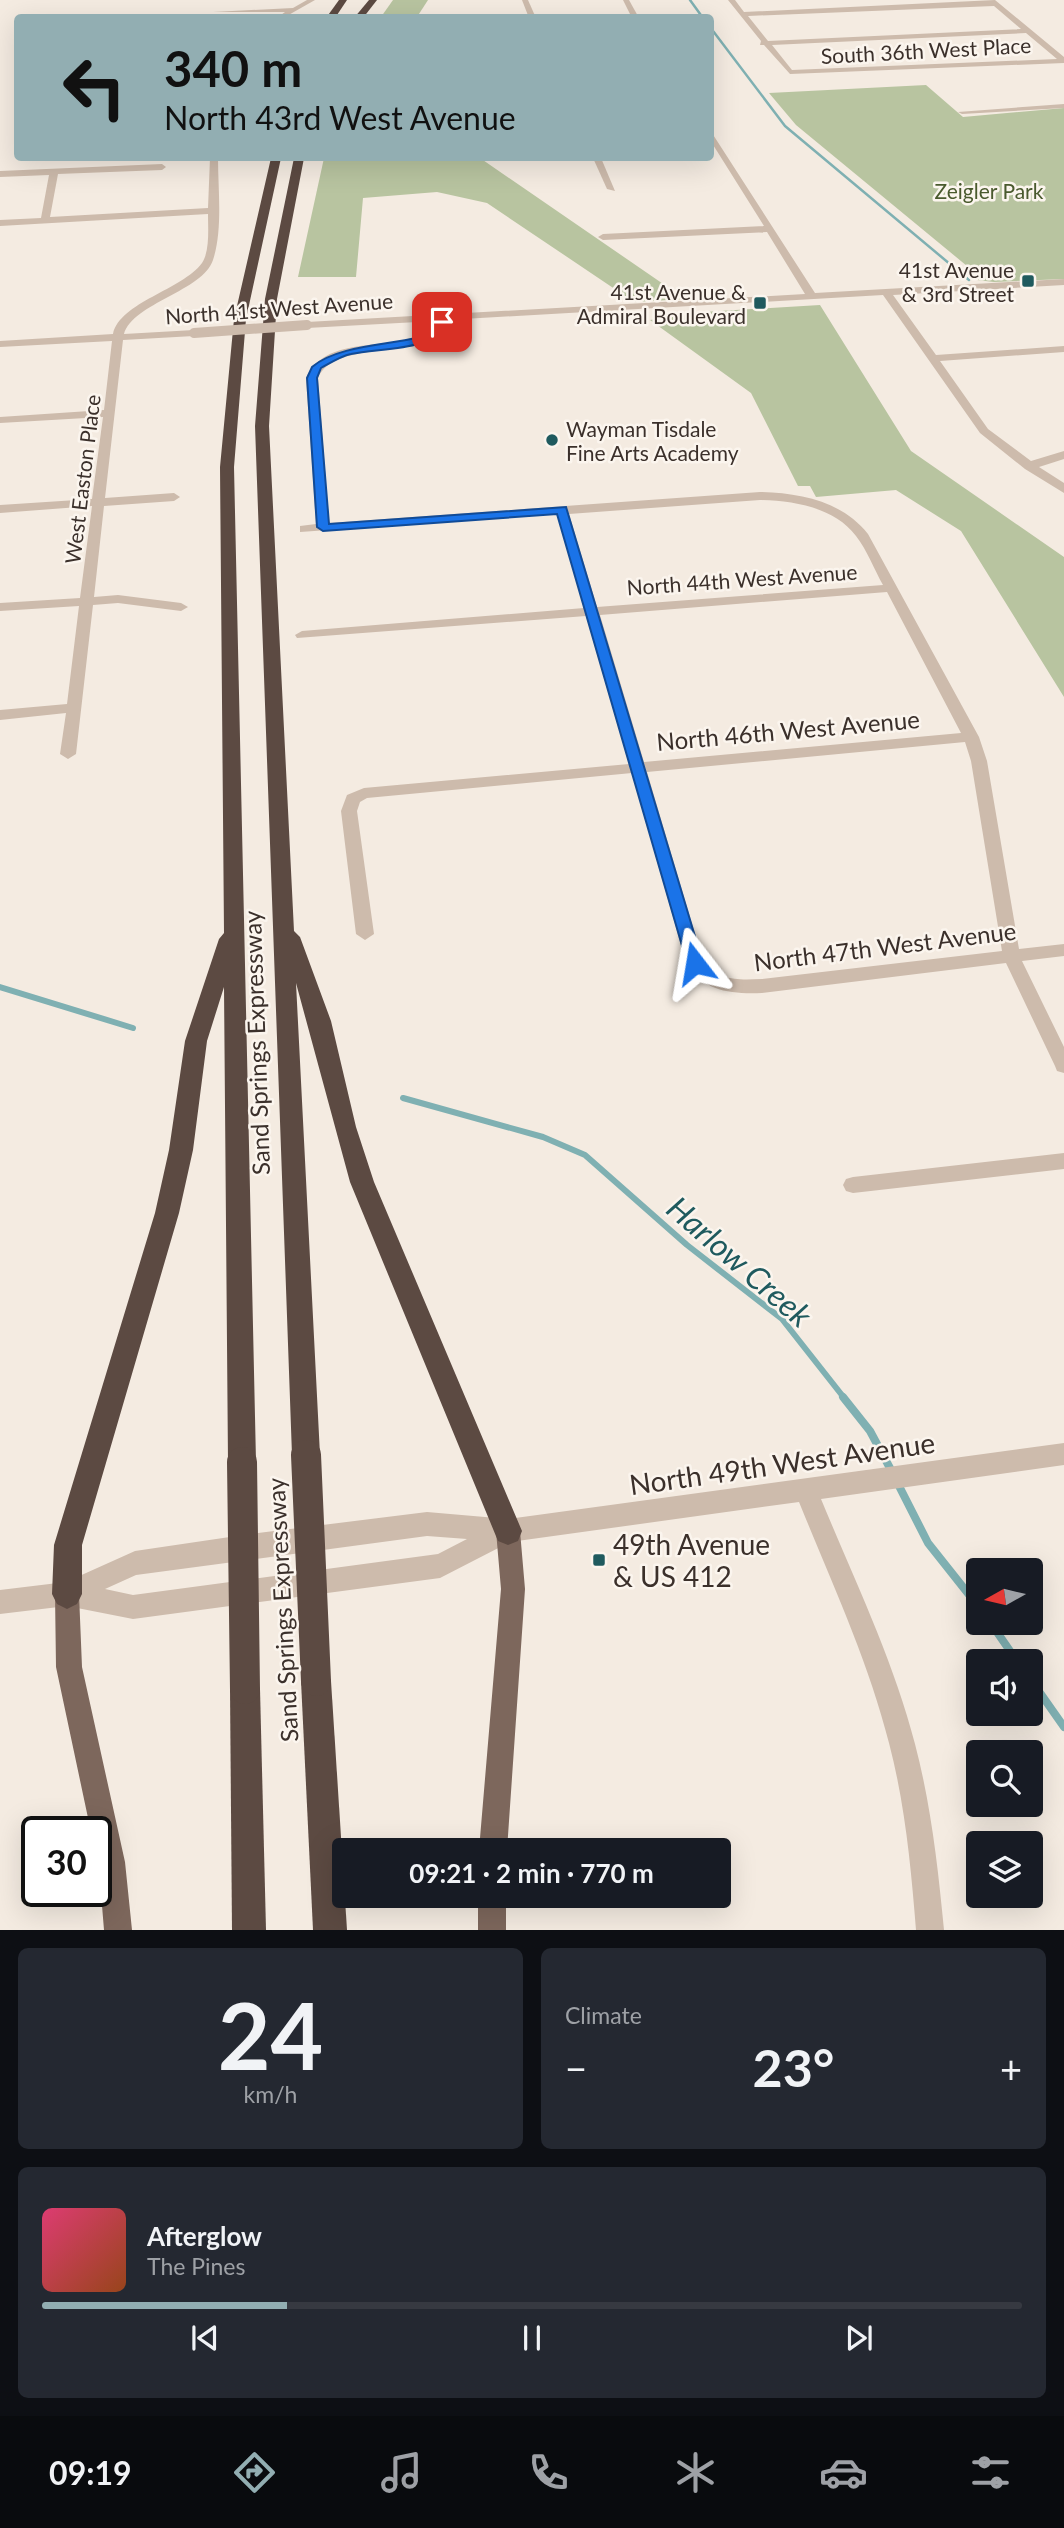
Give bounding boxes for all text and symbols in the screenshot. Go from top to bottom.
street label: South 36th West Place [820,32,1032,68]
text: 340 m [164,39,302,97]
icon: left [49,42,140,133]
text: North 43rd West Avenue [164,98,516,137]
park label: Zeigler Park [935,178,1044,203]
place label: 41st Avenue & 3rd Street [899,257,1014,306]
marker: 41st Avenue & 3rd Street [1020,273,1036,289]
place label: 41st Avenue & Admiral Boulevard [577,279,746,328]
street label: North 41st West Avenue [164,288,394,328]
pin [412,292,472,352]
marker: 41st Avenue & Admiral Boulevard [752,295,768,311]
icon: arrive [423,303,461,341]
street label: West Easton Place [59,393,105,565]
place label: Wayman Tisdale Fine Arts Academy [566,416,739,465]
marker: Wayman Tisdale Fine Arts Academy [544,432,560,448]
street label: North 44th West Avenue [626,558,858,600]
street label: North 46th West Avenue [655,704,921,756]
street label: Sand Springs Expressway [237,910,275,1176]
street label: North 47th West Avenue [752,916,1018,976]
position arrow [658,926,732,1000]
water label: Harlow Creek [660,1188,821,1335]
street label: North 49th West Avenue [627,1425,937,1501]
street label: Sand Springs Expressway [261,1477,303,1743]
place label: 49th Avenue & US 412 [613,1527,770,1593]
marker: 49th Avenue & US 412 [591,1552,607,1568]
north arrow [966,1558,1043,1634]
map controls [966,1558,1043,1908]
button: sound [966,1649,1043,1726]
button: search [966,1740,1043,1817]
speed limit sign: 30 [21,1816,112,1907]
button: layers [966,1831,1043,1908]
text: 09:21 · 2 min · 770 m [409,1857,654,1889]
text: 24 [218,1980,323,2089]
text: Climate [565,2001,642,2029]
text: 23° [753,2036,834,2098]
text: − [565,2045,587,2091]
text: + [1000,2045,1022,2091]
text: km/h [244,2080,297,2108]
text: Afterglow [147,2220,262,2252]
text: The Pines [147,2252,245,2280]
icon: previous [186,2319,224,2357]
icon: pause [513,2319,551,2357]
icon: next [840,2319,878,2357]
icon: directions [230,2448,279,2497]
icon: music [377,2448,426,2497]
icon: phone [524,2448,573,2497]
icon: climate [671,2448,720,2497]
icon: car [819,2448,868,2497]
icon: filters [966,2448,1015,2497]
text: 09:19 [49,2453,132,2492]

